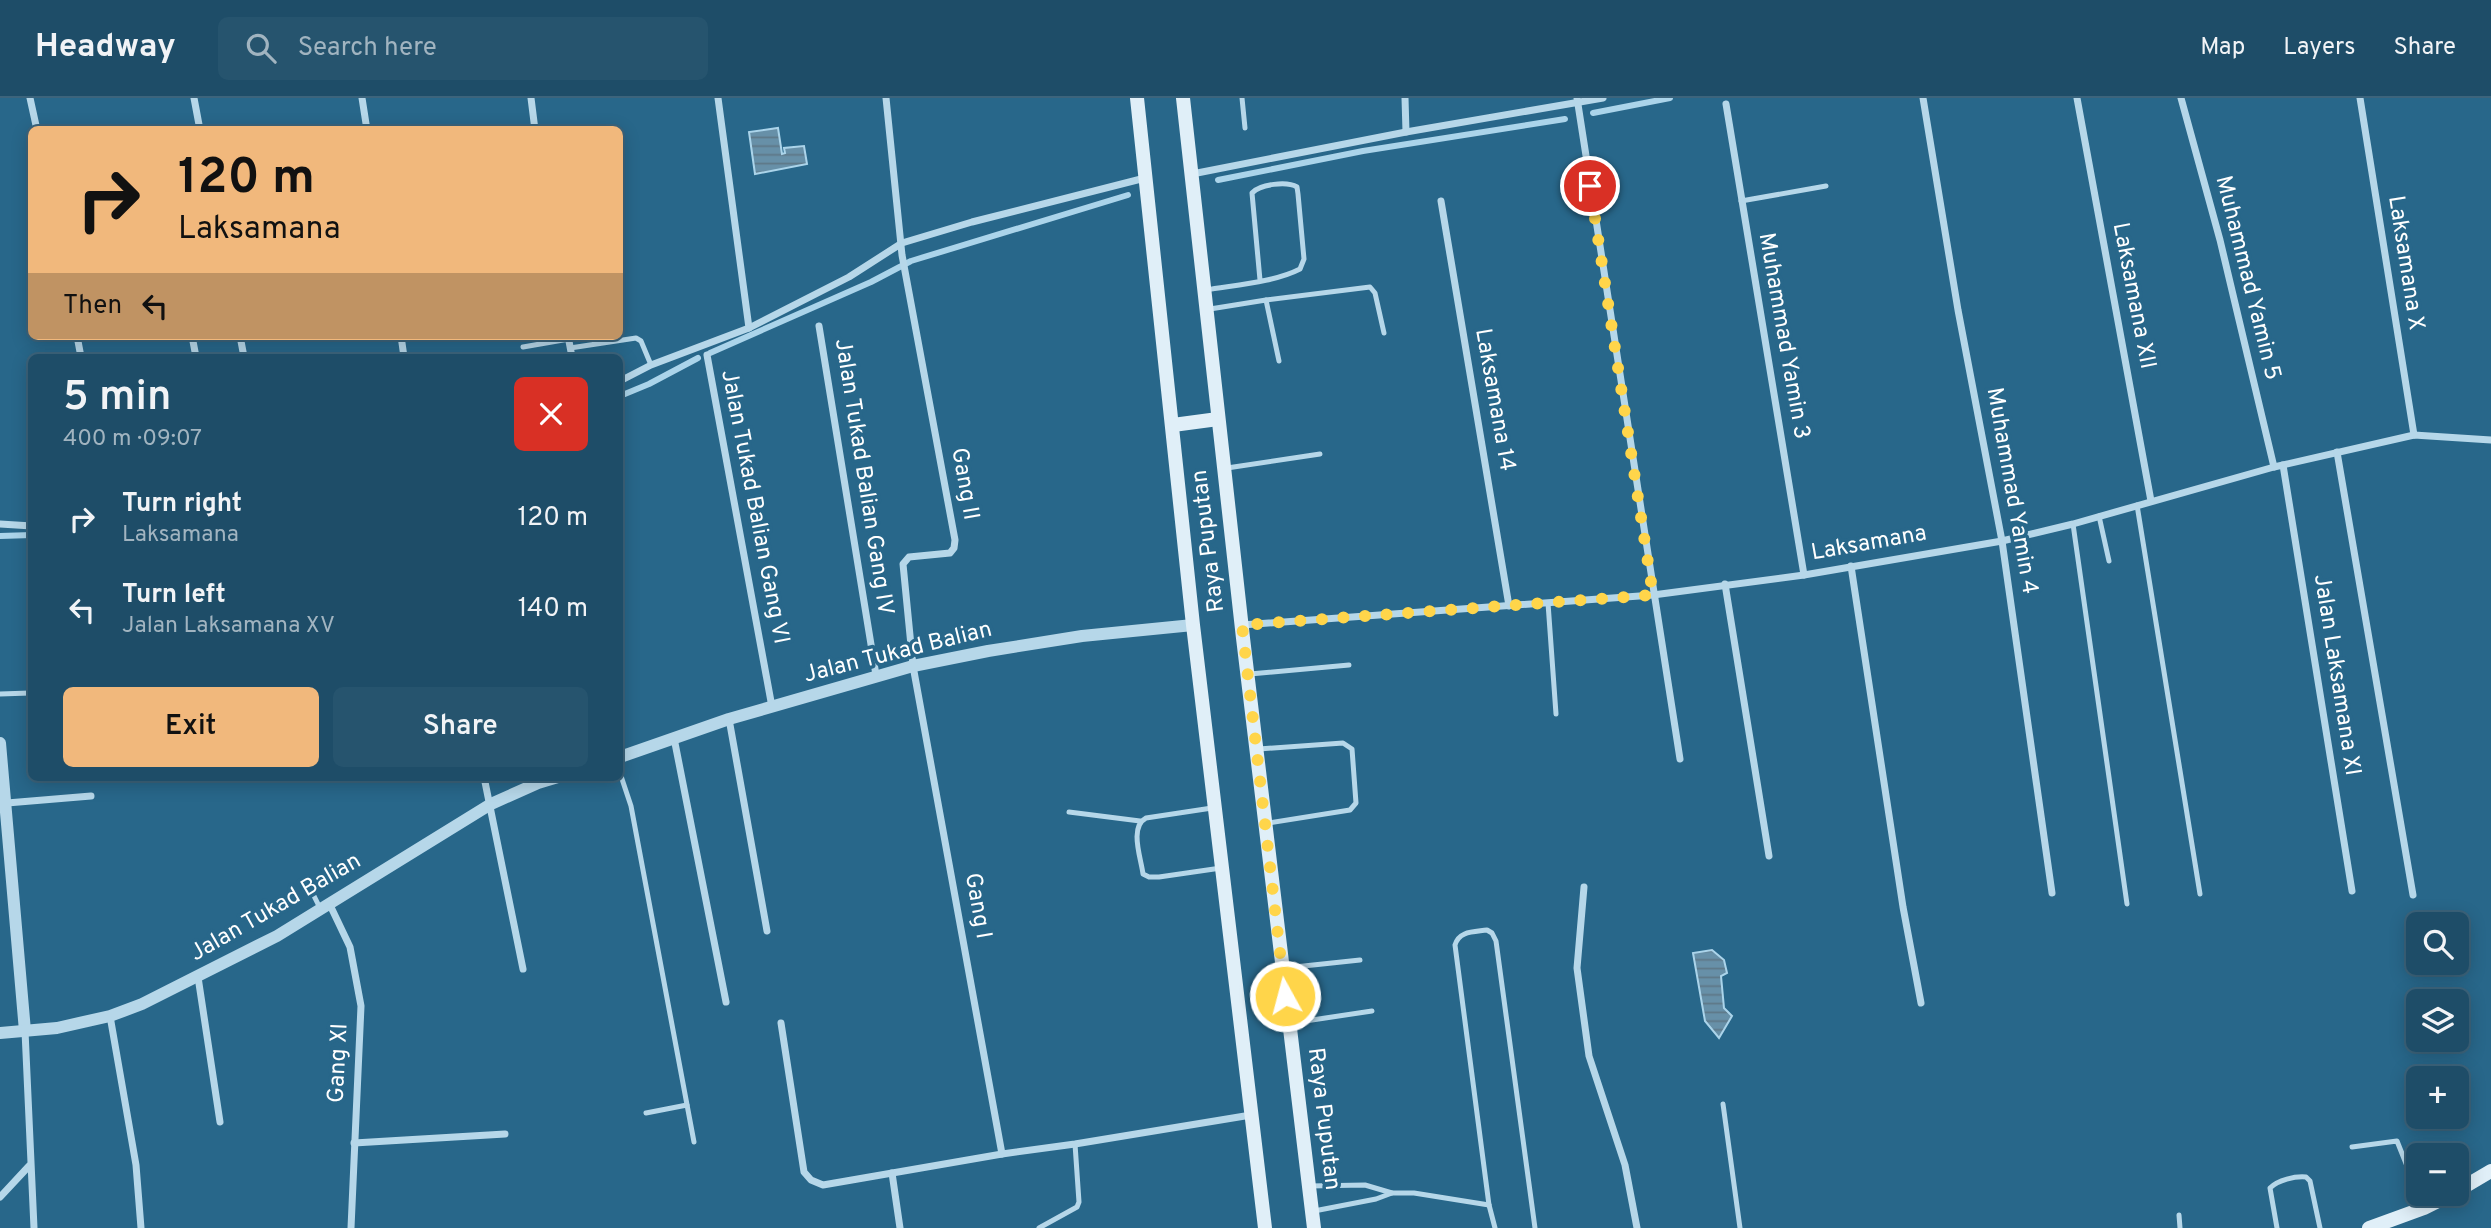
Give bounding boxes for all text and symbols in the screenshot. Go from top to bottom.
search box [218,17,708,80]
text: Headway [35,27,176,69]
icon: search [242,29,280,67]
text: Search here [298,32,437,65]
text: Map [2200,33,2245,63]
text: Layers [2283,33,2355,63]
text: Share [2393,33,2456,63]
text: 120 m [178,149,315,211]
icon: right [63,154,154,245]
pin [1560,156,1620,216]
icon: arrive [1571,167,1609,205]
street label: Muhammad Yamin 5 [2208,173,2286,383]
street label: Laksamana X [2380,194,2430,332]
text: Laksamana [178,210,341,250]
street label: Laksamana XII [2105,220,2161,372]
street label: Muhammad Yamin 3 [1751,230,1815,442]
icon: left [136,287,174,325]
text: Then [63,290,122,323]
street label: Laksamana 14 [1467,326,1521,474]
street label: Jalan Tukad Balian Gang IV [827,337,899,617]
street label: Jalan Tukad Balian Gang VI [713,367,795,647]
text: 5 min [63,372,171,425]
button: close [514,377,588,451]
street label: Muhammad Yamin 4 [1979,385,2043,597]
text: 400 m · 09:07 [63,425,202,454]
street label: Gang II [943,446,985,522]
street label: Raya Puputan [1186,468,1232,614]
text: Turn right [122,488,242,521]
icon: right [63,500,101,538]
text: 120 m [518,502,588,535]
street label: Laksamana [1809,520,1929,568]
text: Laksamana [122,521,239,550]
street label: Jalan Laksamana XI [2306,572,2366,778]
text: Turn left [122,579,226,612]
icon: left [63,591,101,629]
text: 140 m [518,593,588,626]
text: Jalan Laksamana XV [122,612,335,641]
street label: Jalan Tukad Balian [801,616,995,690]
button: Exit [63,687,319,767]
button: Share [333,687,588,767]
street label: Jalan Tukad Balian [185,847,367,969]
street label: Gang I [957,871,997,941]
map controls [2406,912,2469,1206]
button: search [2406,912,2469,975]
position arrow [1248,959,1322,1033]
button: layers [2406,989,2469,1052]
street label: Gang XI [322,1022,356,1104]
street label: Raya Puputan [1300,1046,1346,1192]
button: + [2406,1066,2469,1129]
button: − [2406,1143,2469,1206]

